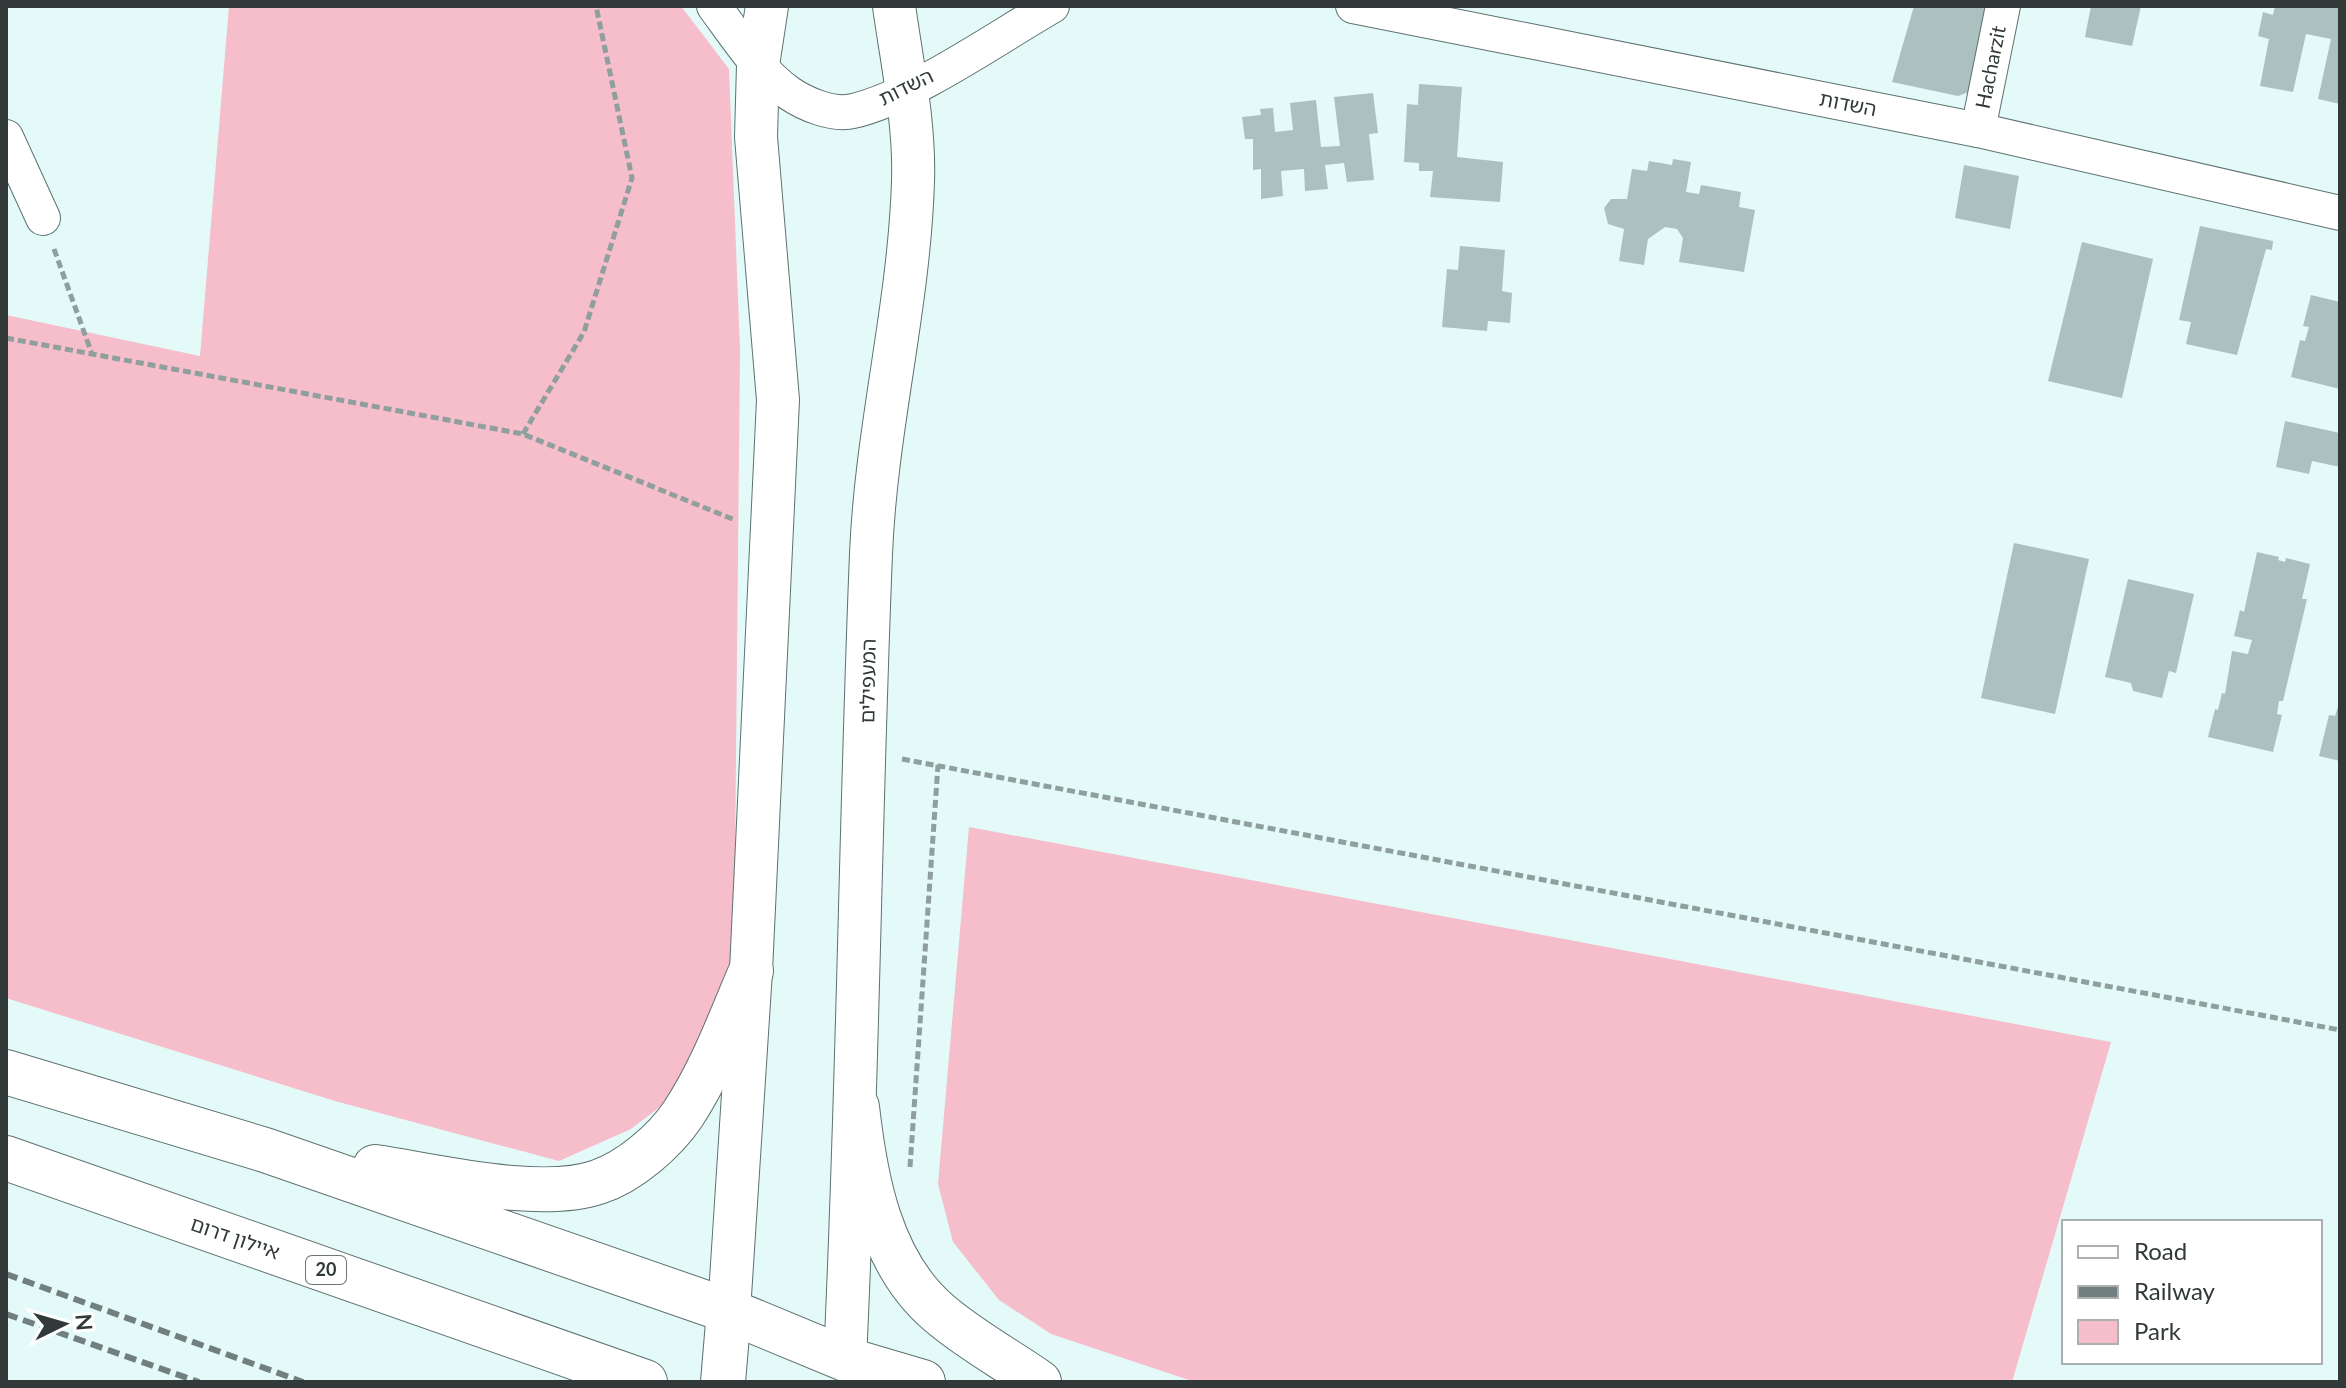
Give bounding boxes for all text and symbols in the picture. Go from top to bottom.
street label: Hacharzit [1970,24,2010,111]
street label: השדות [874,63,937,110]
street label: השדות [1818,86,1879,120]
street label: המעפילים [854,638,880,724]
street label: איילון דרום [188,1211,283,1263]
legend [2062,1220,2322,1364]
text: Road [2134,1236,2187,1265]
road number: 20 [306,1256,346,1284]
text: Railway [2134,1276,2216,1305]
north arrow [24,1284,104,1364]
text: N [70,1313,99,1332]
text: Park [2134,1316,2182,1345]

